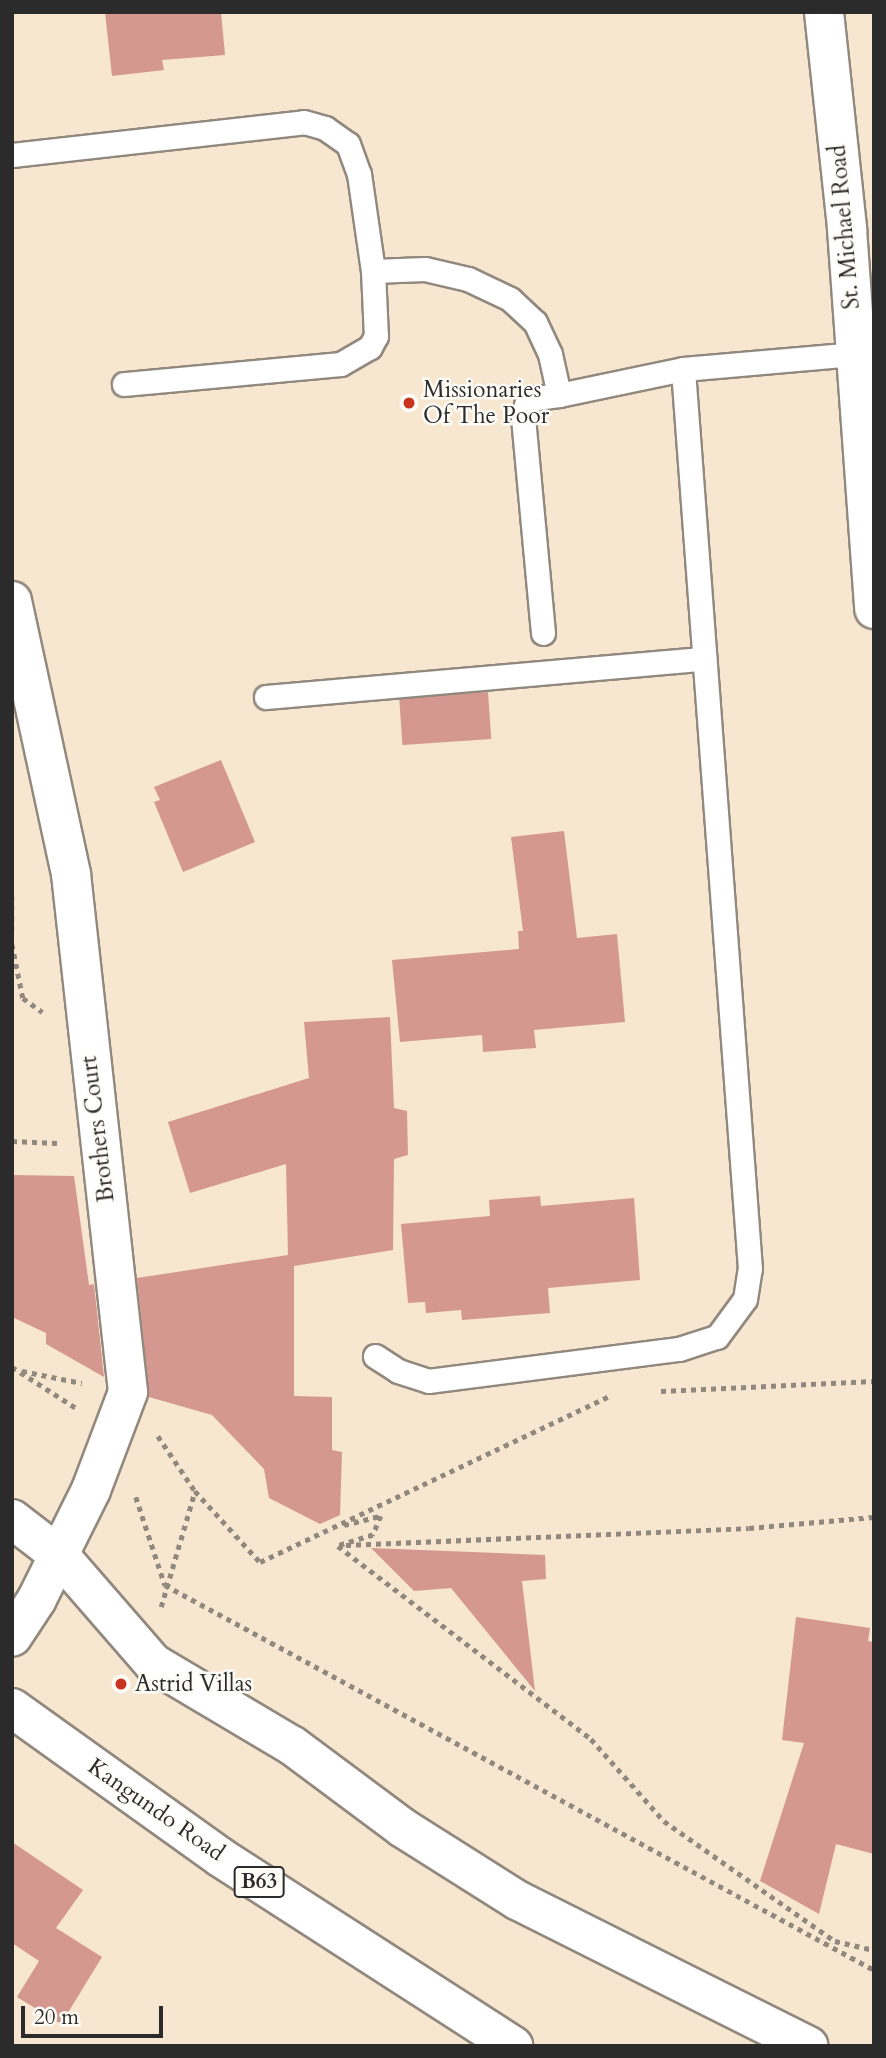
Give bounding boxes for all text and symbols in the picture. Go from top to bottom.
street label: St. Michael Road [824,144,866,310]
place label: Missionaries Of The Poor [423,376,549,430]
marker: Missionaries Of The Poor [401,395,417,411]
street label: Brothers Court [75,1054,121,1204]
place label: Astrid Villas [135,1670,252,1698]
marker: Astrid Villas [113,1676,129,1692]
street label: Kangundo Road [83,1753,229,1867]
road number: B63 [233,1864,285,1899]
scale bar [24,1992,166,2036]
text: 20 m [34,2003,79,2032]

